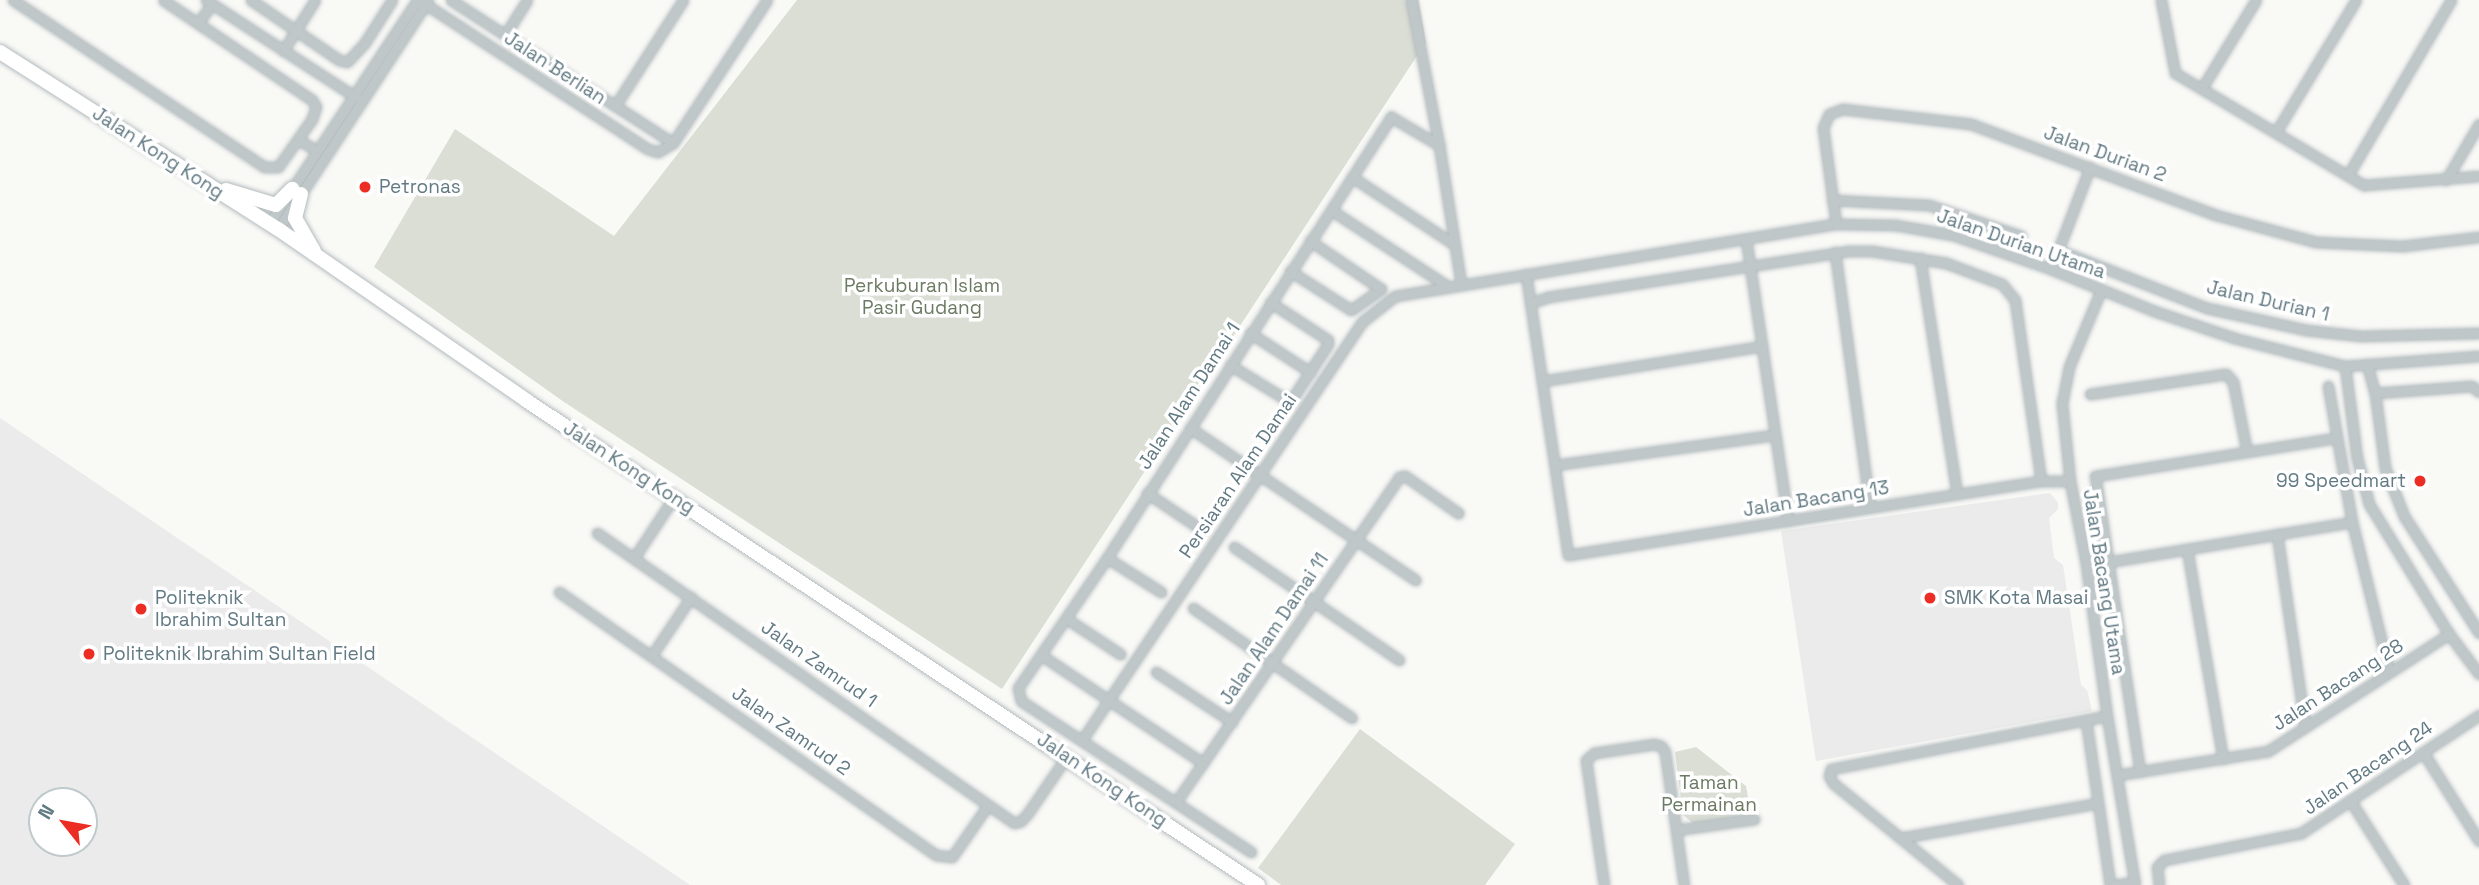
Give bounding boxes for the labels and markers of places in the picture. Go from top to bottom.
place label: Petronas [379,176,461,198]
marker: Petronas [357,179,373,195]
place label: 99 Speedmart [2276,470,2406,492]
marker: 99 Speedmart [2412,473,2428,489]
place label: Politeknik Ibrahim Sultan [155,587,286,631]
place label: SMK Kota Masai [1944,587,2088,609]
marker: SMK Kota Masai [1922,590,1938,606]
marker: Politeknik Ibrahim Sultan [133,601,149,617]
place label: Politeknik Ibrahim Sultan Field [103,643,376,665]
marker: Politeknik Ibrahim Sultan Field [81,646,97,662]

